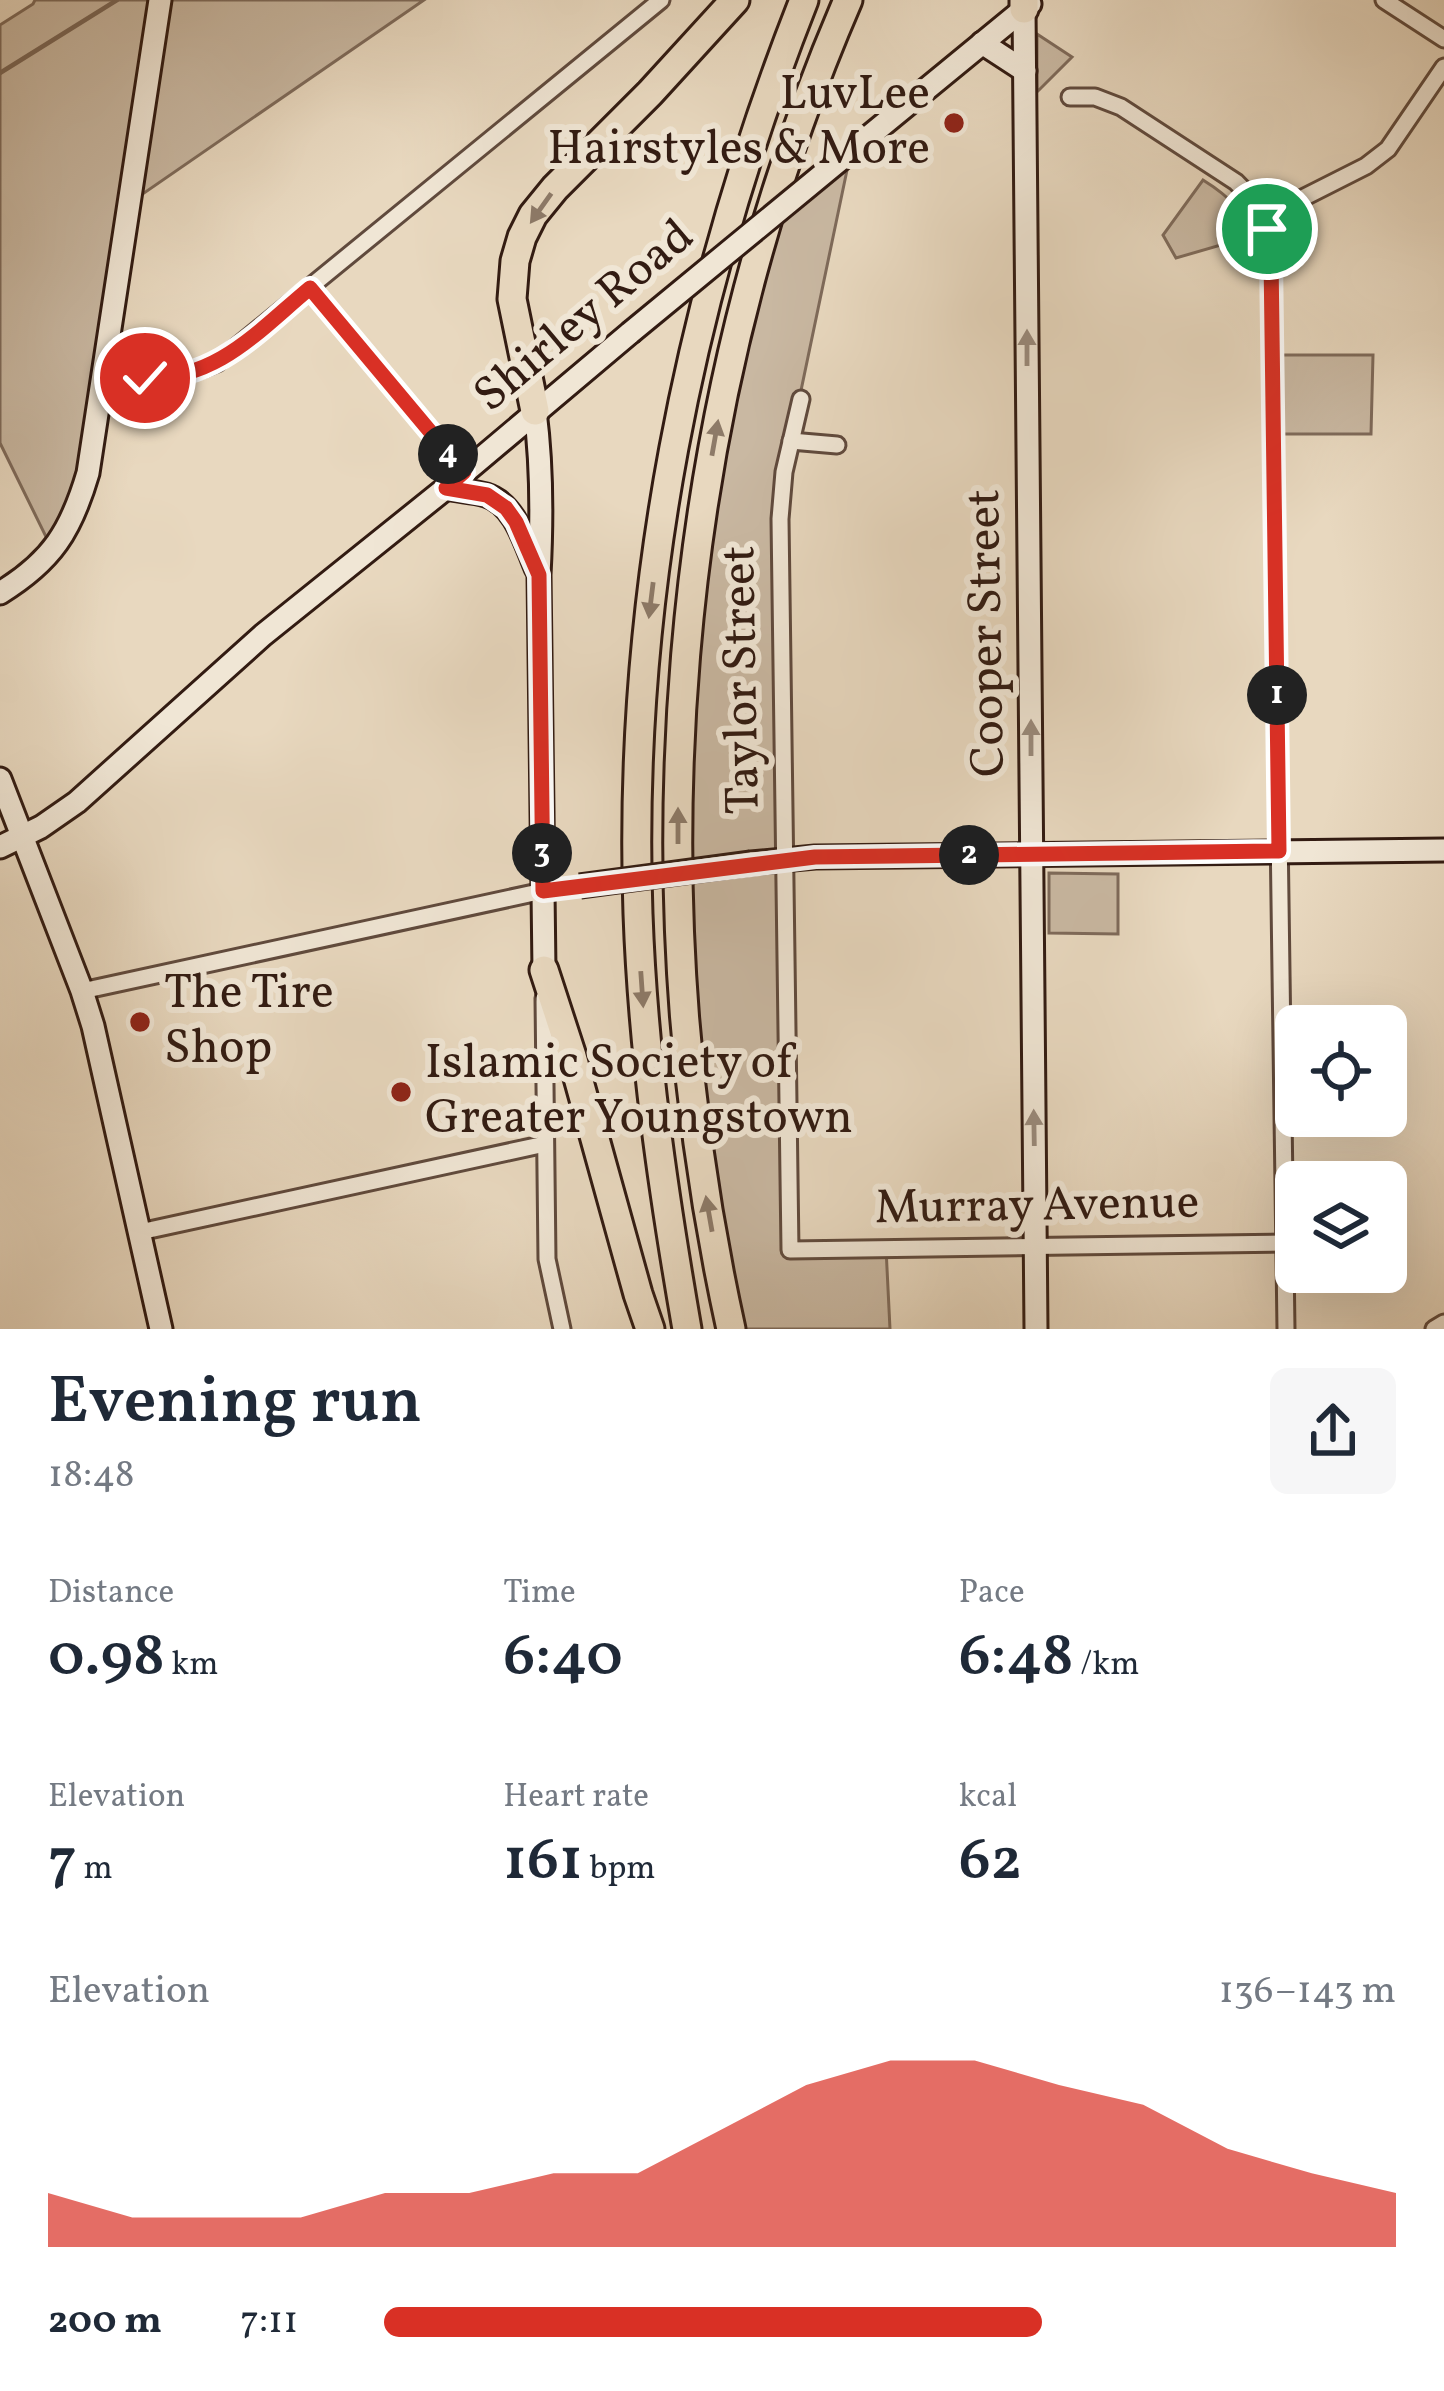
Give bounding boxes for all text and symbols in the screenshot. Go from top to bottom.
place label: LuvLee Hairstyles & More [547,62,930,184]
marker: LuvLee Hairstyles & More [941,110,967,136]
pin [1216,178,1318,280]
one-way arrow [530,191,553,224]
icon: arrive [1234,196,1300,262]
street label: Shirley Road [461,205,709,429]
pin [94,327,196,429]
one-way arrow [1018,328,1037,366]
icon: check [112,345,178,411]
one-way arrow [706,419,724,457]
pin: 4 [418,424,478,484]
text: 4 [438,431,458,477]
street label: Cooper Street [952,488,1024,778]
street label: Taylor Street [707,545,779,815]
one-way arrow [642,581,661,619]
pin: 1 [1247,665,1307,725]
text: 1 [1270,672,1284,718]
one-way arrow [1021,718,1040,756]
one-way arrow [668,806,688,844]
pin: 3 [512,823,572,883]
pin: 2 [939,825,999,885]
text: 3 [534,830,550,876]
text: 2 [960,832,978,878]
place label: The Tire Shop [164,961,334,1083]
one-way arrow [632,971,651,1008]
map controls [1275,1005,1407,1293]
button: locate [1275,1005,1407,1137]
marker: The Tire Shop [127,1009,153,1035]
place label: Islamic Society of Greater Youngstown [425,1031,853,1153]
marker: Islamic Society of Greater Youngstown [388,1079,414,1105]
one-way arrow [1024,1108,1044,1146]
button: layers [1275,1161,1407,1293]
street label: Murray Avenue [874,1171,1200,1243]
one-way arrow [699,1195,718,1232]
text: Evening run [48,1358,422,1450]
button: share [1270,1368,1396,1494]
text: 18:48 [48,1449,134,1503]
text: Distance [48,1571,174,1617]
text: Time [503,1571,576,1617]
text: Pace [959,1571,1025,1617]
text: 0.98 [48,1617,165,1700]
text: 6:40 [503,1617,623,1700]
text: 6:48 [959,1617,1074,1700]
text: km [165,1643,219,1689]
text: /km [1074,1643,1140,1689]
text: Elevation [48,1775,185,1821]
text: Heart rate [503,1775,649,1821]
text: kcal [959,1775,1017,1821]
text: 7 [48,1821,77,1904]
text: 161 [503,1821,583,1904]
text: 62 [959,1821,1022,1904]
text: m [77,1847,113,1893]
text: bpm [583,1847,656,1893]
text: Elevation [48,1965,210,2019]
text: 136–143 m [1219,1965,1396,2019]
text: 200 m [48,2295,162,2349]
text: 7:11 [240,2295,298,2349]

